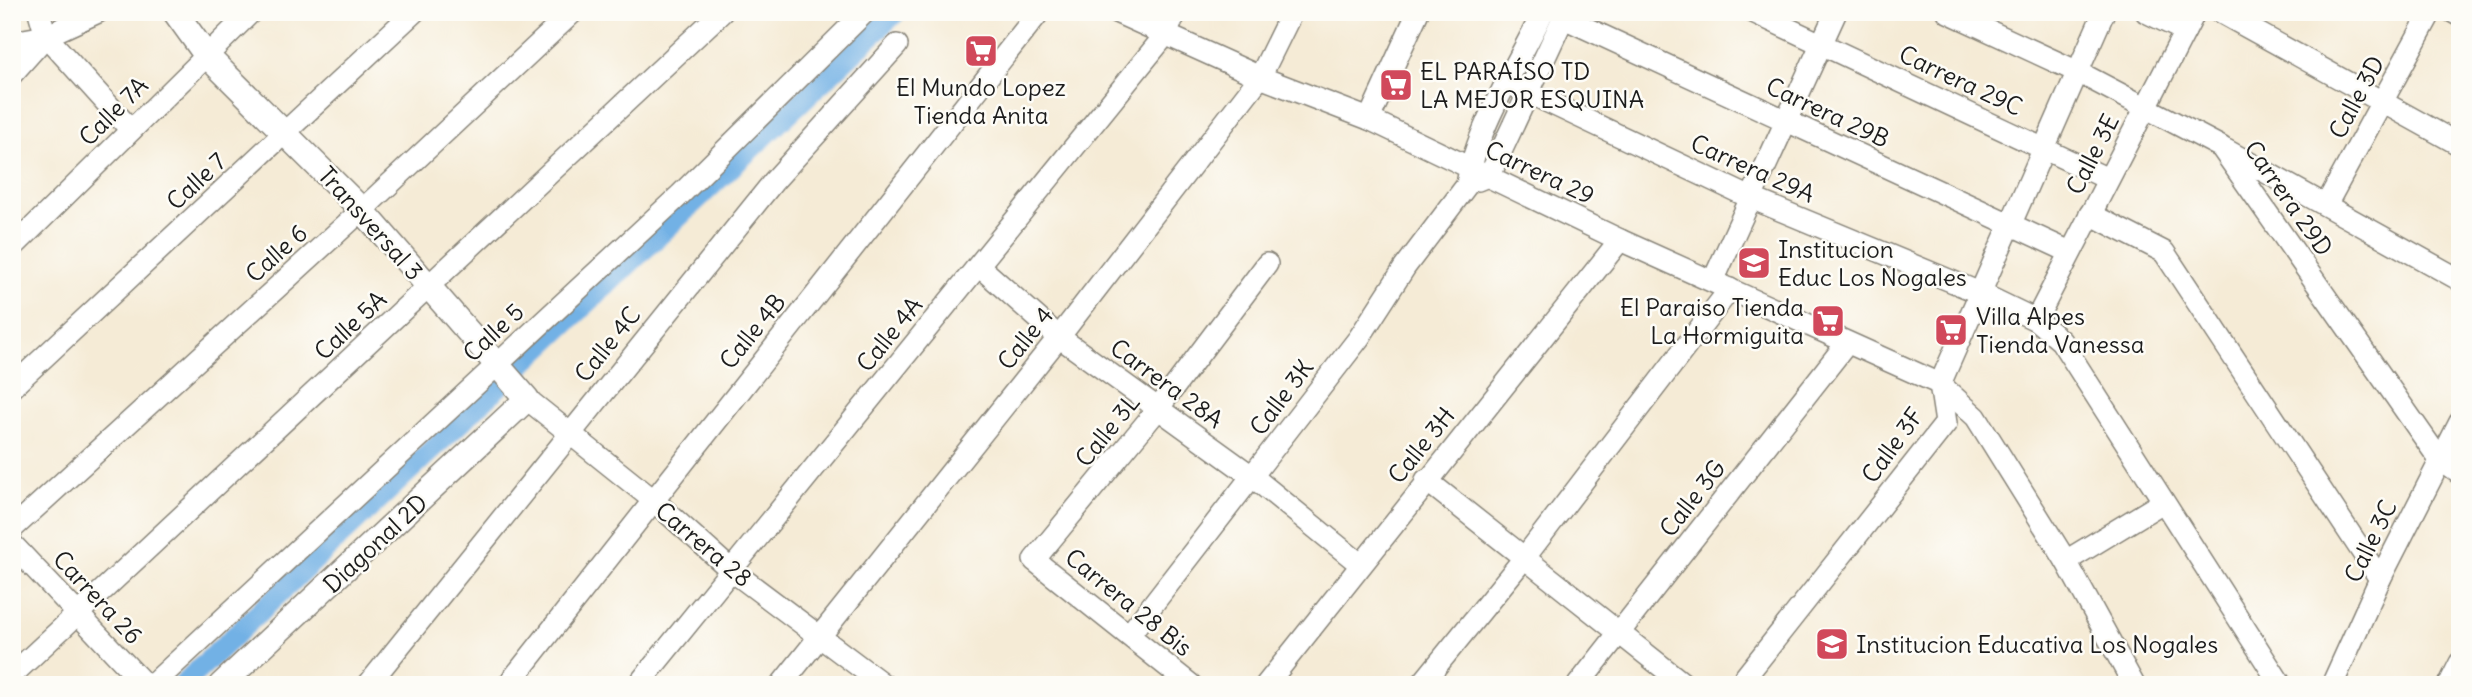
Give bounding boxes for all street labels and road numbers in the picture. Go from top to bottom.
street label: Carrera 29C [1894,38,2028,122]
street label: Calle 3D [2322,51,2390,143]
street label: Calle 7A [72,70,154,152]
street label: Carrera 29B [1762,70,1894,154]
street label: Calle 3E [2059,109,2125,199]
street label: Carrera 29A [1686,127,1820,209]
street label: Carrera 29 [1481,134,1599,210]
street label: Carrera 29D [2238,135,2340,261]
street label: Calle 7 [160,146,232,216]
street label: Transversal 3 [312,160,430,286]
street label: Calle 6 [239,218,313,288]
street label: Calle 5A [308,284,392,366]
street label: Calle 4B [713,287,791,375]
street label: Calle 4A [850,290,928,378]
street label: Calle 5 [456,296,530,368]
street label: Calle 4C [568,300,646,388]
street label: Calle 4 [991,300,1059,376]
street label: Carrera 28A [1105,332,1229,434]
street label: Calle 3K [1243,353,1319,441]
street label: Calle 3L [1068,387,1146,473]
street label: Calle 3H [1381,401,1461,489]
street label: Calle 3F [1855,401,1929,489]
street label: Calle 3G [1653,453,1731,543]
street label: Diagonal 2D [317,487,433,599]
street label: Carrera 28 [650,495,758,593]
street label: Calle 3C [2337,495,2403,587]
street label: Carrera 28 Bis [1059,542,1199,662]
street label: Carrera 26 [47,544,149,650]

